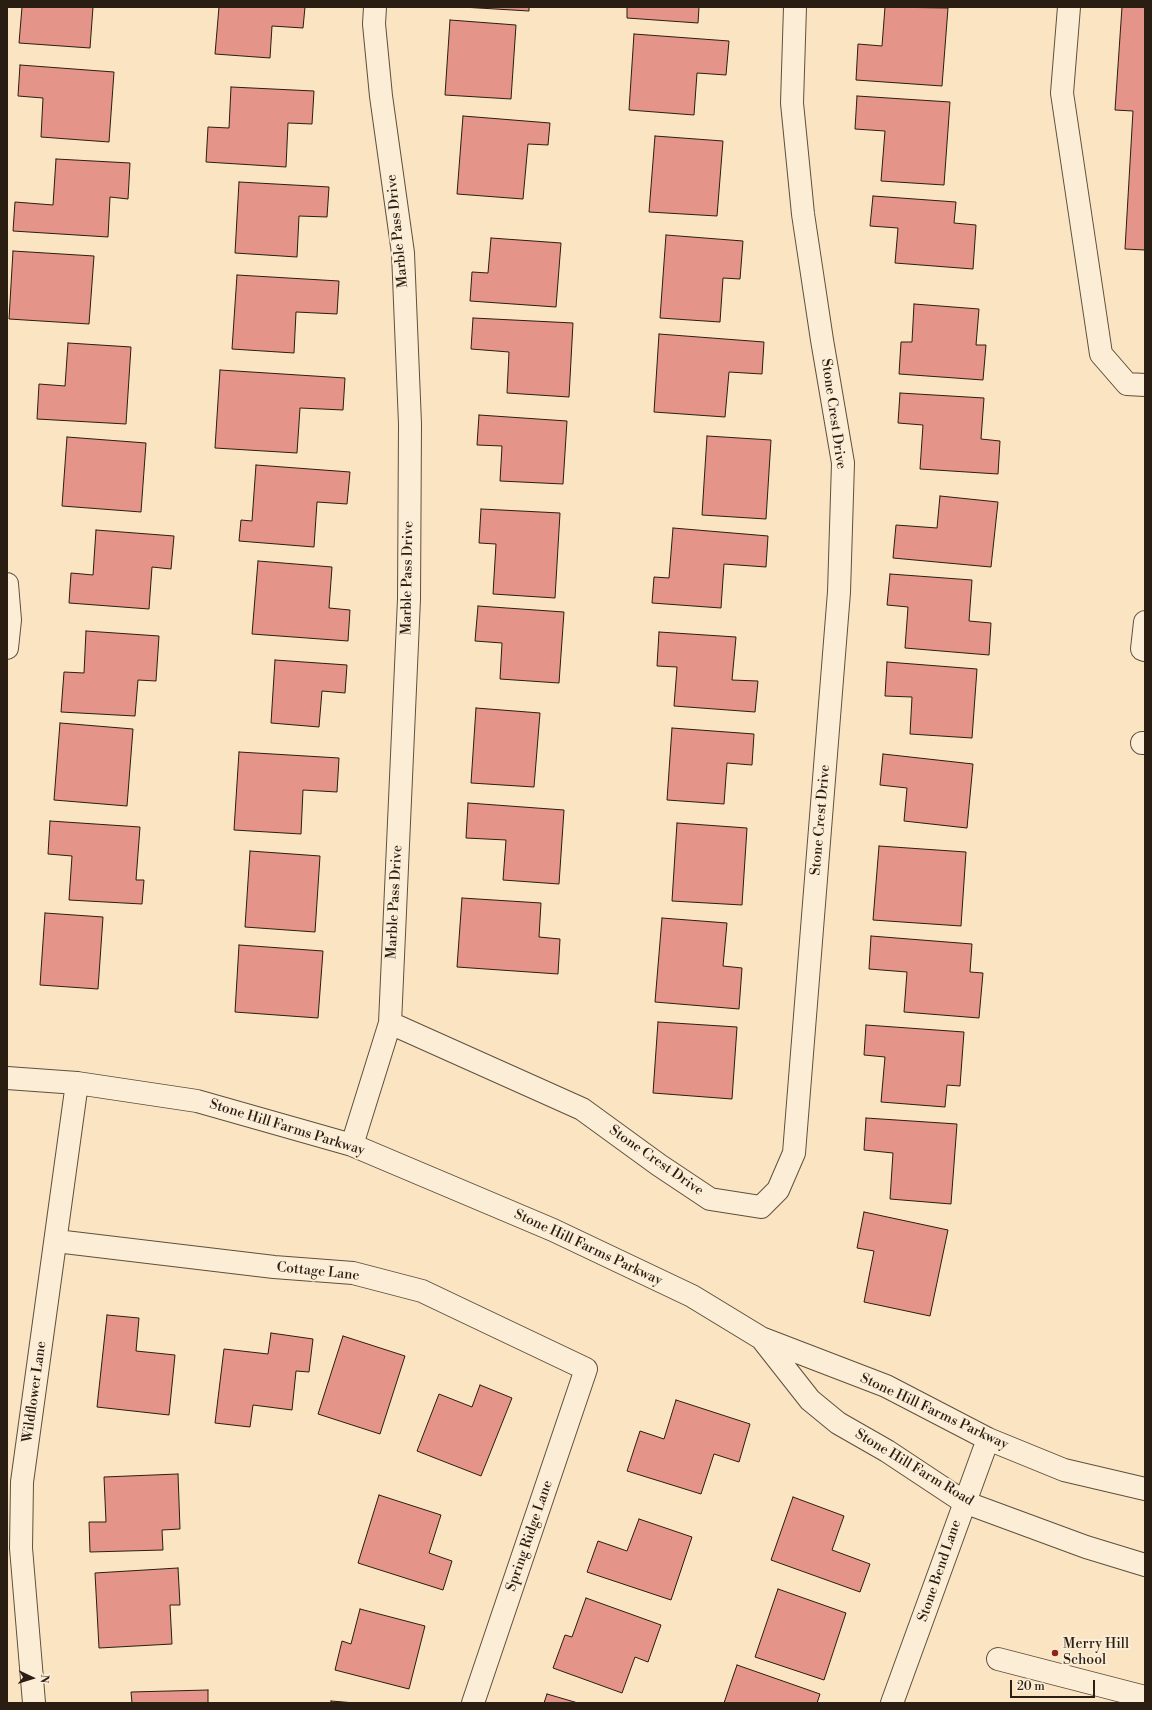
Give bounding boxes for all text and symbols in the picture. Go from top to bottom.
street label: Marble Pass Drive [384,173,412,289]
street label: Stone Crest Drive [817,358,849,470]
street label: Marble Pass Drive [399,521,417,635]
street label: Stone Crest Drive [808,764,834,876]
street label: Marble Pass Drive [384,845,406,959]
street label: Stone Hill Farms Parkway [207,1096,367,1160]
street label: Stone Crest Drive [606,1122,706,1200]
street label: Stone Hill Farms Parkway [511,1206,665,1290]
street label: Cottage Lane [276,1259,360,1285]
street label: Wildflower Lane [20,1340,50,1444]
street label: Stone Hill Farms Parkway [857,1370,1011,1454]
street label: Stone Hill Farm Road [852,1426,976,1510]
street label: Spring Ridge Lane [503,1478,557,1594]
street label: Stone Bend Lane [915,1518,965,1624]
place label: Merry Hill School [1063,1637,1129,1670]
marker: Merry Hill School [1050,1648,1060,1658]
north arrow [12,1658,52,1698]
scale bar [1012,1672,1097,1698]
text: N [37,1674,51,1684]
text: 20 m [1017,1679,1045,1694]

